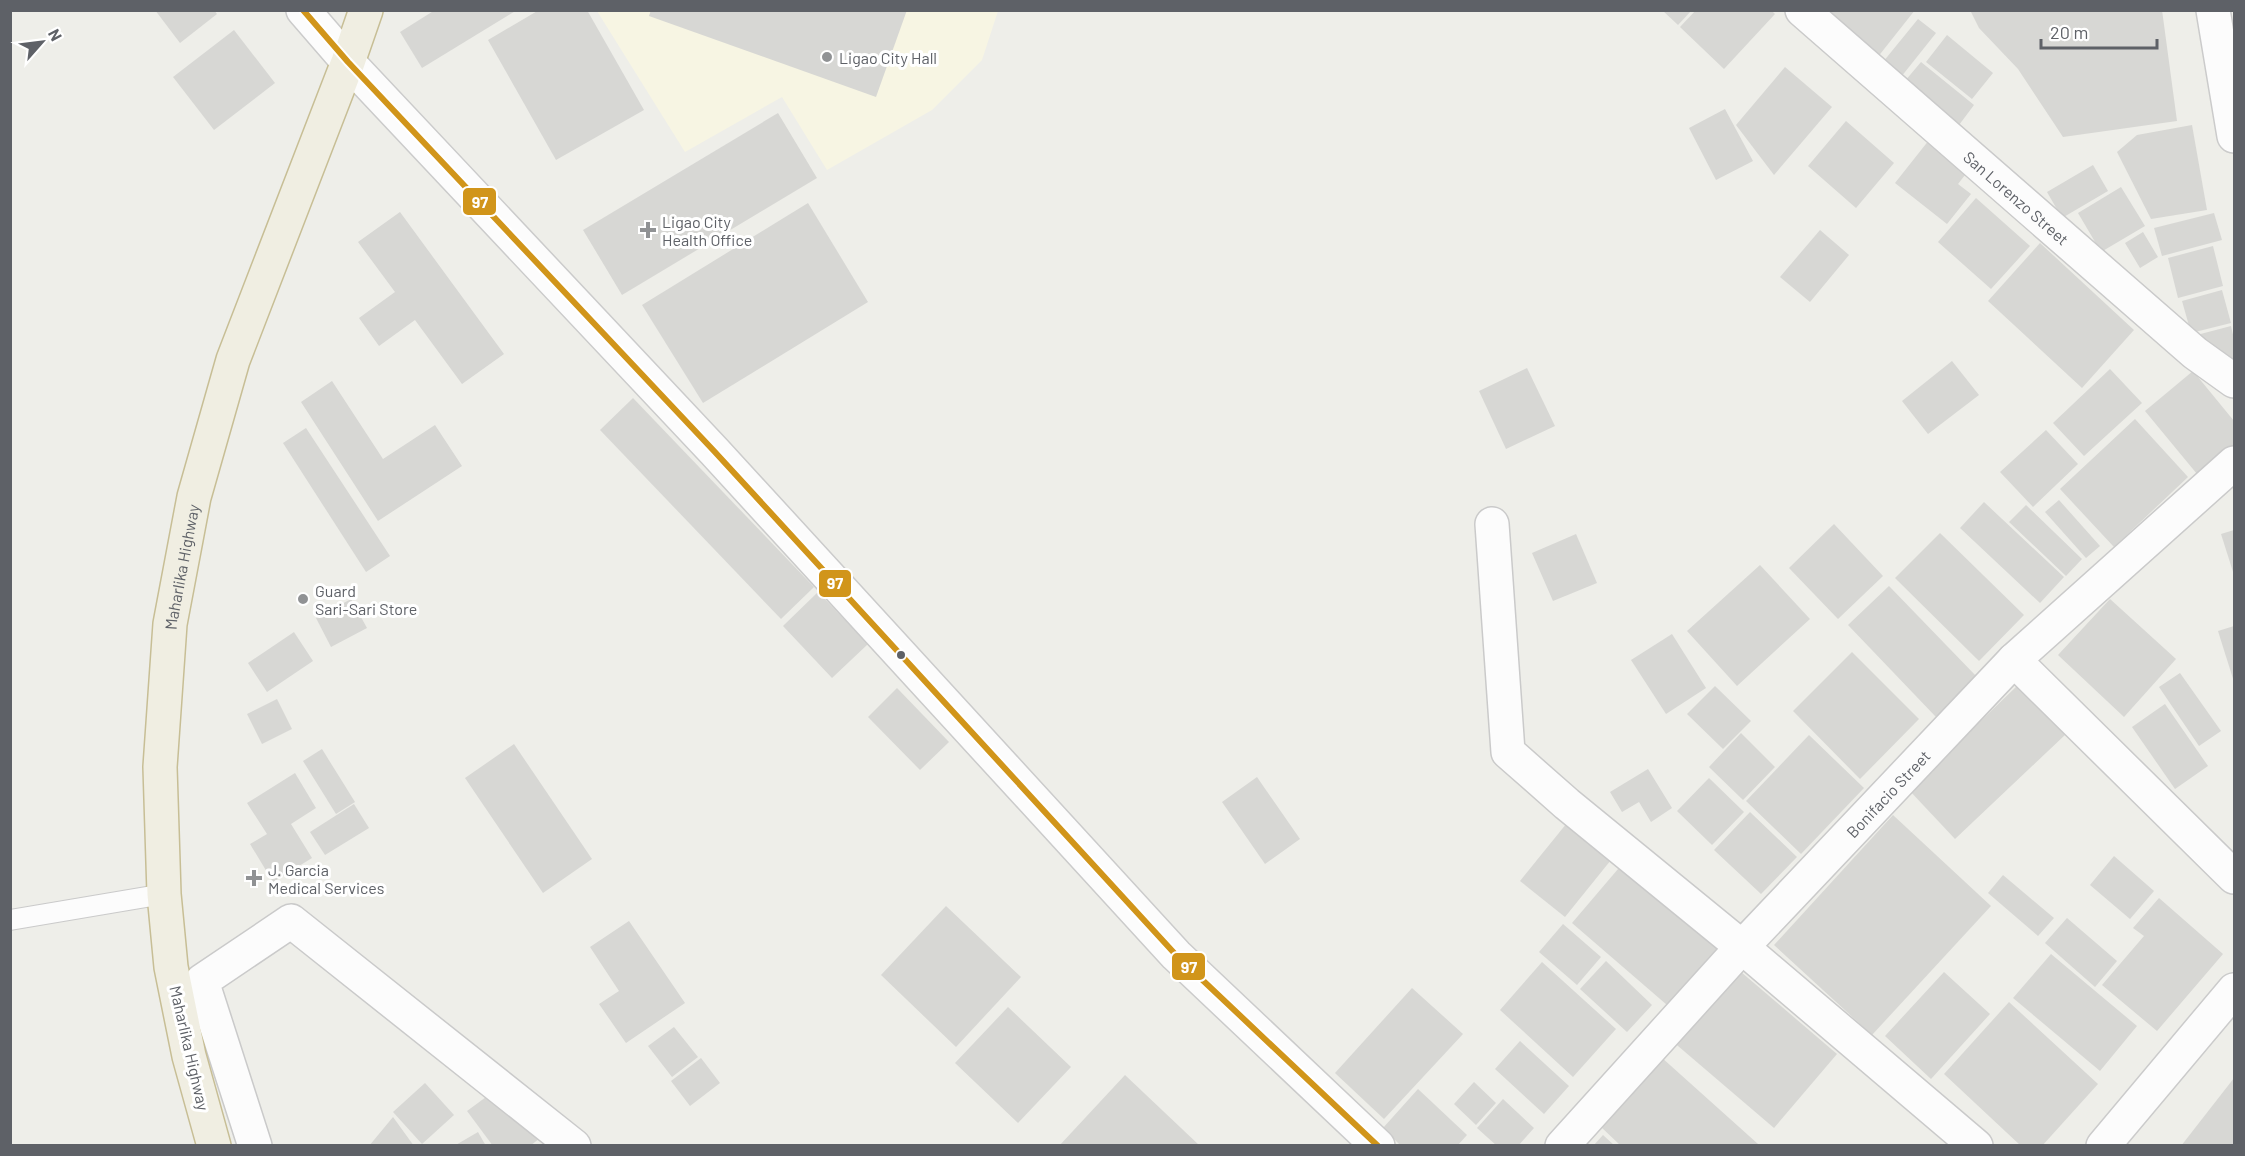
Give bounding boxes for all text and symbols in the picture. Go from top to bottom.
north arrow [12,12,72,72]
scale bar [2041,12,2156,50]
text: 20 m [2050,21,2088,43]
text: N [45,26,67,44]
place label: Ligao City Hall [839,48,937,67]
marker: Ligao City Hall [820,50,834,64]
street label: San Lorenzo Street [1960,147,2073,248]
line badge: 97 [462,187,497,216]
text: 97 [472,192,488,211]
place label: Ligao City Health Office [662,212,752,249]
marker: Ligao City Health Office [639,221,657,239]
street label: Maharlika Highway [160,502,202,631]
line badge: 97 [818,569,852,598]
text: 97 [827,573,843,592]
place label: Guard Sari-Sari Store [315,581,417,618]
marker: Guard Sari-Sari Store [296,592,310,606]
unlabelled marker [895,649,907,661]
street label: Bonifacio Street [1842,746,1933,841]
place label: J. Garcia Medical Services [268,860,384,897]
marker: J. Garcia Medical Services [245,869,263,887]
line badge: 97 [1171,952,1206,981]
text: 97 [1181,957,1197,976]
street label: Maharlika Highway [166,984,214,1113]

